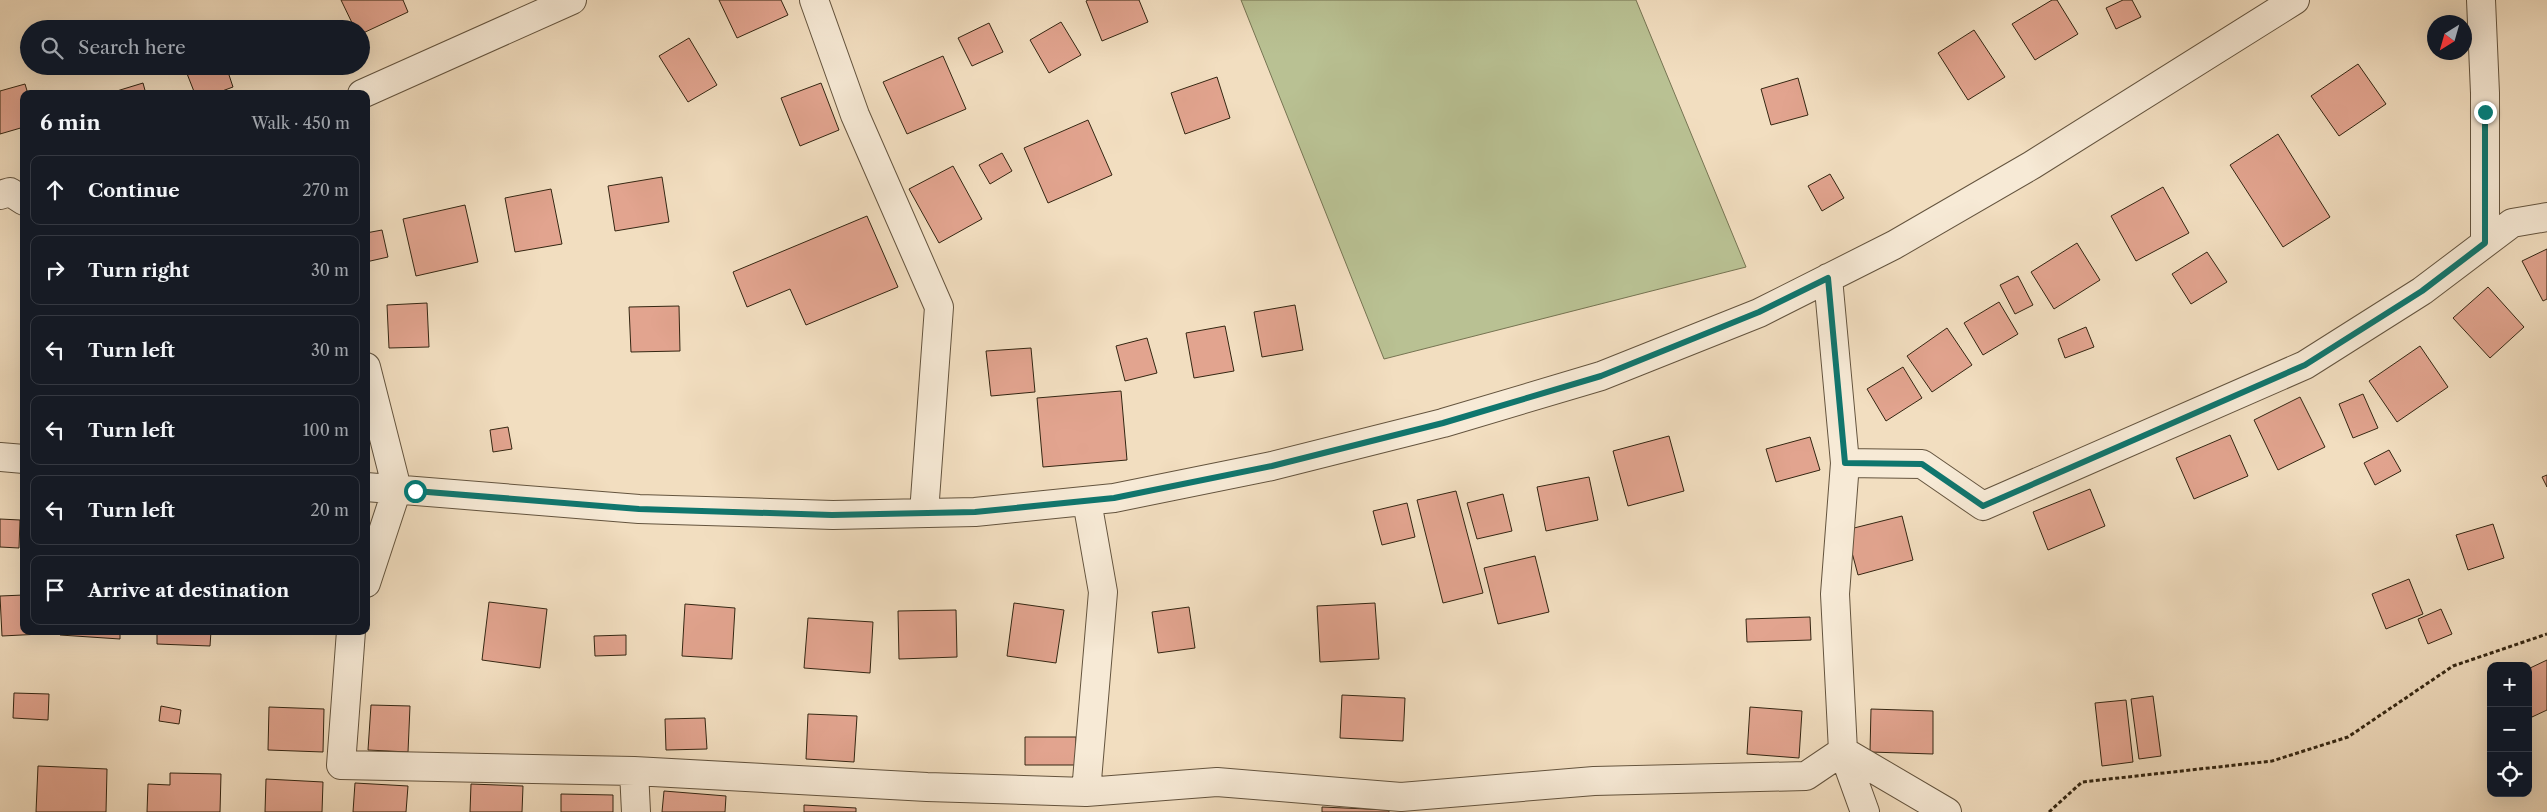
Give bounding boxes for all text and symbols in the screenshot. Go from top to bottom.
north arrow [2427,15,2472,60]
search box [20,20,370,75]
icon: search [38,34,66,62]
text: Search here [78,36,186,59]
route end [2474,101,2497,124]
text: 6 min [40,110,101,135]
text: Walk · 450 m [252,113,350,133]
icon: ahead [41,176,69,204]
text: Continue [88,179,180,202]
text: 270 m [303,180,349,200]
icon: right [41,256,69,284]
text: Turn right [88,259,189,282]
text: 30 m [311,260,349,280]
icon: left [41,336,69,364]
text: Turn left [88,339,175,362]
text: 30 m [311,340,349,360]
icon: left [41,416,69,444]
text: Turn left [88,419,175,442]
text: 100 m [303,420,349,440]
route start [404,480,427,503]
icon: left [41,496,69,524]
text: Turn left [88,499,175,522]
text: 20 m [310,500,349,520]
icon: arrive [41,576,69,604]
text: Arrive at destination [88,579,289,602]
map controls [2487,662,2532,797]
button: + [2487,662,2532,707]
button: − [2487,707,2532,752]
button: locate [2487,752,2532,797]

